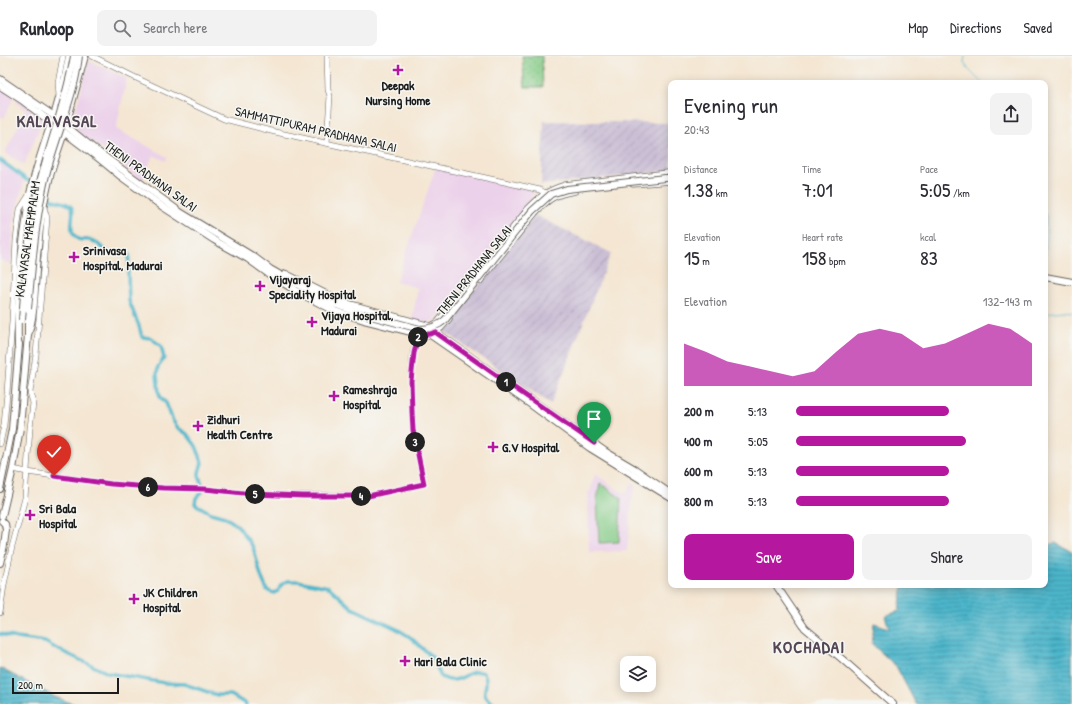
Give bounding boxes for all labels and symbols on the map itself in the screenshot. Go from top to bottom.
marker: Deepak Nursing Home [392,64,404,76]
place label: Deepak Nursing Home [365,76,431,110]
street label: SAMMATTIPURAM PRADHANA SALAI [233,102,399,156]
district label: KALAVASAL [16,109,98,132]
street label: THENI PRADHANA SALAI [101,136,201,216]
street label: KALAVASAL MAEMPALAM [10,179,44,298]
street label: THENI PRADHANA SALAI [432,221,516,319]
place label: Srinivasa Hospital, Madurai [83,241,163,275]
marker: Srinivasa Hospital, Madurai [68,251,80,263]
place label: Vijayaraj Speciality Hospital [269,270,356,304]
marker: Vijayaraj Speciality Hospital [254,280,266,292]
place label: Vijaya Hospital, Madurai [321,306,394,339]
marker: Vijaya Hospital, Madurai [306,316,318,328]
pin: 2 [408,327,428,347]
pin: 1 [496,372,516,392]
place label: Rameshraja Hospital [343,380,398,414]
marker: Rameshraja Hospital [328,390,340,402]
pin [577,402,611,443]
place label: Zidhuri Health Centre [207,410,273,443]
marker: Zidhuri Health Centre [192,420,204,432]
pin: 3 [405,432,425,452]
pin [37,435,71,476]
place label: G.V Hospital [502,438,560,457]
marker: G.V Hospital [487,441,499,453]
pin: 6 [138,477,158,497]
pin: 5 [245,484,265,504]
pin: 4 [351,486,371,506]
place label: Sri Bala Hospital [39,499,77,533]
marker: Sri Bala Hospital [24,509,36,521]
place label: JK Children Hospital [143,583,198,617]
marker: JK Children Hospital [128,593,140,605]
district label: KOCHADAI [773,635,845,658]
place label: Hari Bala Clinic [414,652,488,670]
marker: Hari Bala Clinic [399,655,411,667]
scale bar [12,676,119,695]

